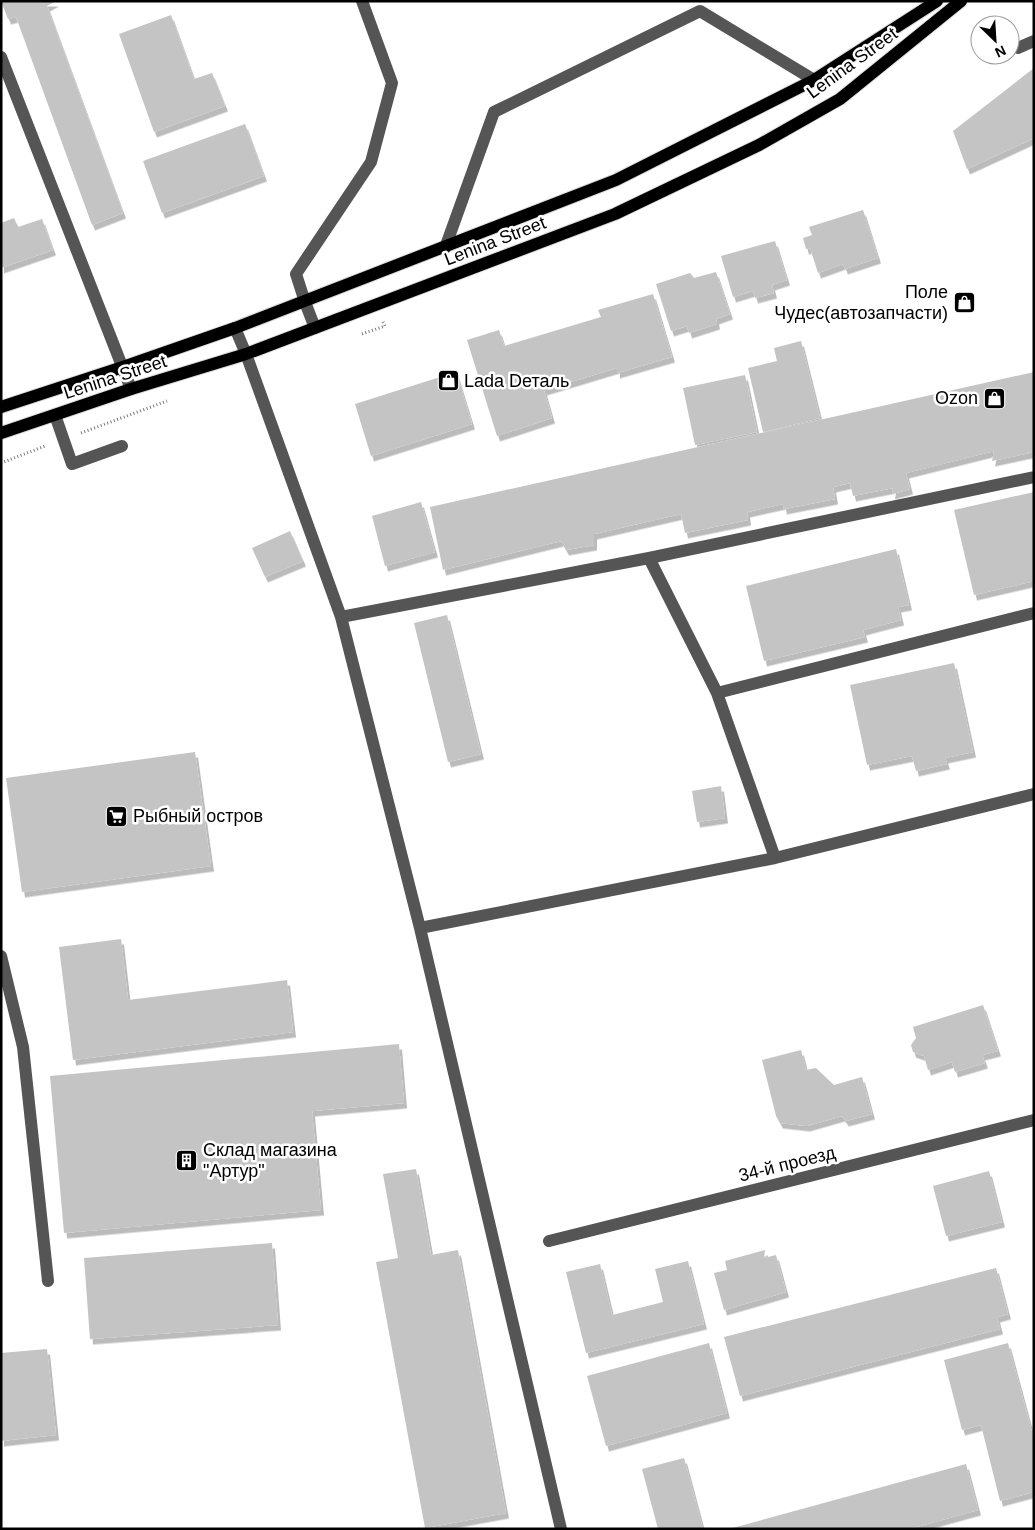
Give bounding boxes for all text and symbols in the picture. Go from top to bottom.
north arrow [970,15,1020,65]
street label: Lenina Street [803,23,901,103]
text: N [993,42,1008,61]
street label: Lenina Street [441,212,549,270]
place label: Поле Чудес(автозапчасти) [774,282,948,323]
shop icon: Поле Чудес(автозапчасти) [952,290,976,314]
street label: Lenina Street [61,351,169,403]
shop icon: Lada Dеталь [436,369,460,393]
place label: Lada Dеталь [464,371,569,391]
shop icon: Ozon [982,386,1006,410]
place label: Ozon [935,388,978,408]
supermarket icon: Рыбный остров [105,804,129,828]
place label: Рыбный остров [133,806,263,826]
place label: Склад магазина "Артур" [203,1140,338,1181]
street label: 34-й проезд [737,1142,838,1186]
building icon: Склад магазина "Артур" [175,1148,199,1172]

